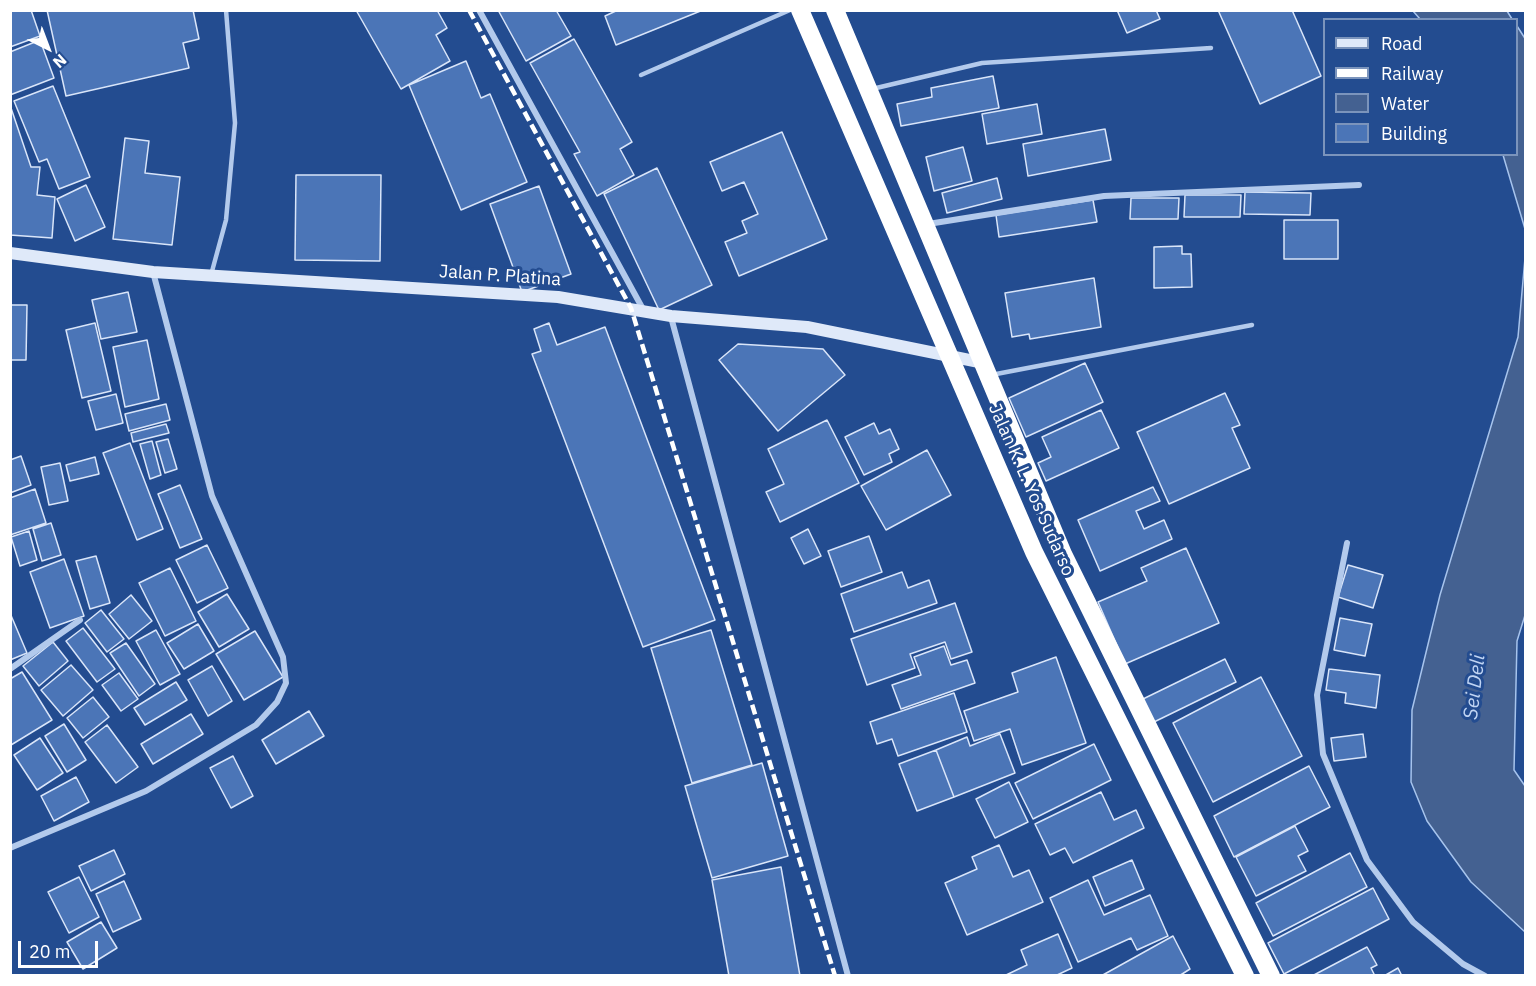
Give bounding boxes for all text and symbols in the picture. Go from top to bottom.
north arrow [18,18,78,78]
legend [1323,18,1518,156]
text: Road [1381,32,1422,55]
text: N [49,50,71,73]
text: Railway [1381,62,1443,85]
text: Water [1381,92,1429,115]
text: Building [1381,122,1447,145]
street label: Jalan P. Platina [438,261,562,291]
street label: Jalan K. L. Yos Sudarso [983,401,1079,579]
water label: Sei Deli [1459,653,1491,721]
scale bar [21,929,100,967]
text: 20 m [29,940,71,963]

